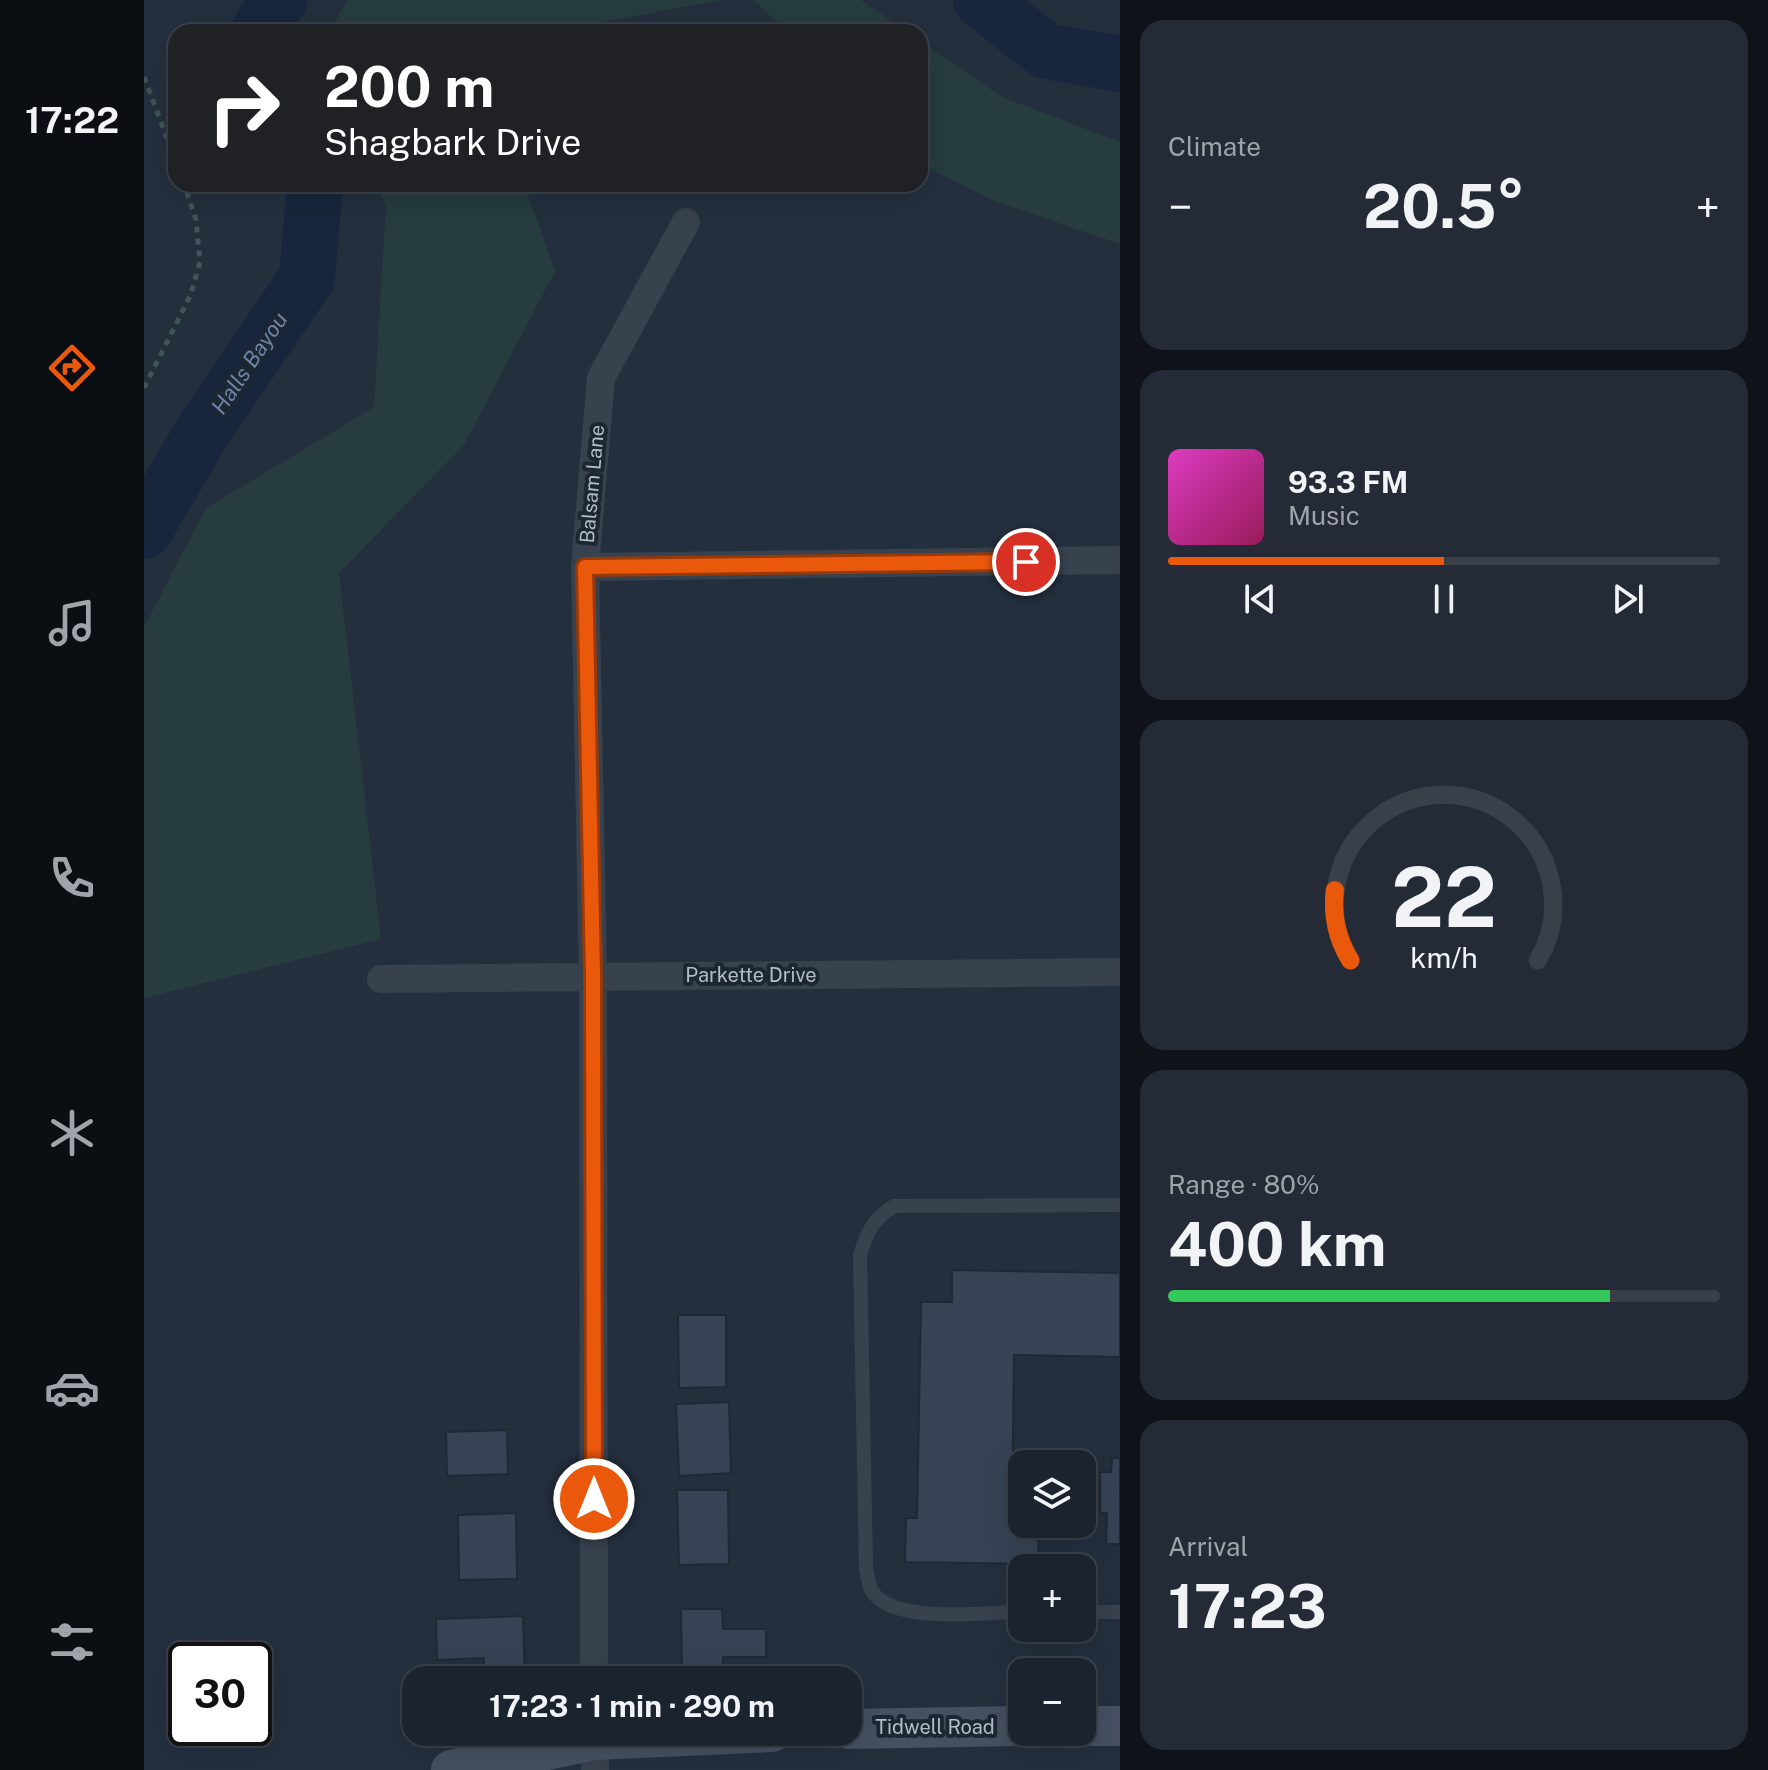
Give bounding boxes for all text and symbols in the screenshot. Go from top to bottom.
text: 200 m [324,54,494,120]
icon: right [192,56,296,160]
text: 17:22 [25,99,119,141]
text: Shagbark Drive [324,121,581,163]
text: Climate [1168,131,1261,162]
text: 20.5° [1363,171,1525,242]
text: − [1168,181,1192,233]
text: + [1696,181,1720,233]
water label: Halls Bayou [205,307,293,419]
icon: directions [44,340,100,396]
street label: Balsam Lane [575,424,609,544]
text: 93.3 FM [1288,464,1408,500]
text: Music [1288,500,1360,531]
pin [992,528,1060,596]
icon: arrive [1004,540,1048,584]
icon: previous [1238,577,1282,621]
icon: pause [1422,577,1466,621]
icon: next [1606,577,1650,621]
icon: music [44,595,100,651]
text: 22 [1391,848,1497,946]
icon: phone [44,850,100,906]
text: km/h [1410,941,1478,974]
street label: Parkette Drive [685,963,817,987]
icon: climate [44,1105,100,1161]
text: Range · 80% [1168,1169,1320,1200]
text: 400 km [1168,1209,1387,1280]
icon: car [44,1360,100,1416]
map controls [1008,1450,1096,1746]
button: layers [1008,1450,1096,1538]
position arrow [552,1457,636,1541]
text: Arrival [1168,1531,1248,1562]
button: + [1008,1554,1096,1642]
text: 17:23 [1168,1571,1327,1642]
icon: filters [44,1614,100,1670]
speed limit sign: 30 [168,1642,272,1746]
button: − [1008,1658,1096,1746]
text: 17:23 · 1 min · 290 m [489,1688,775,1724]
street label: Tidwell Road [875,1715,995,1739]

